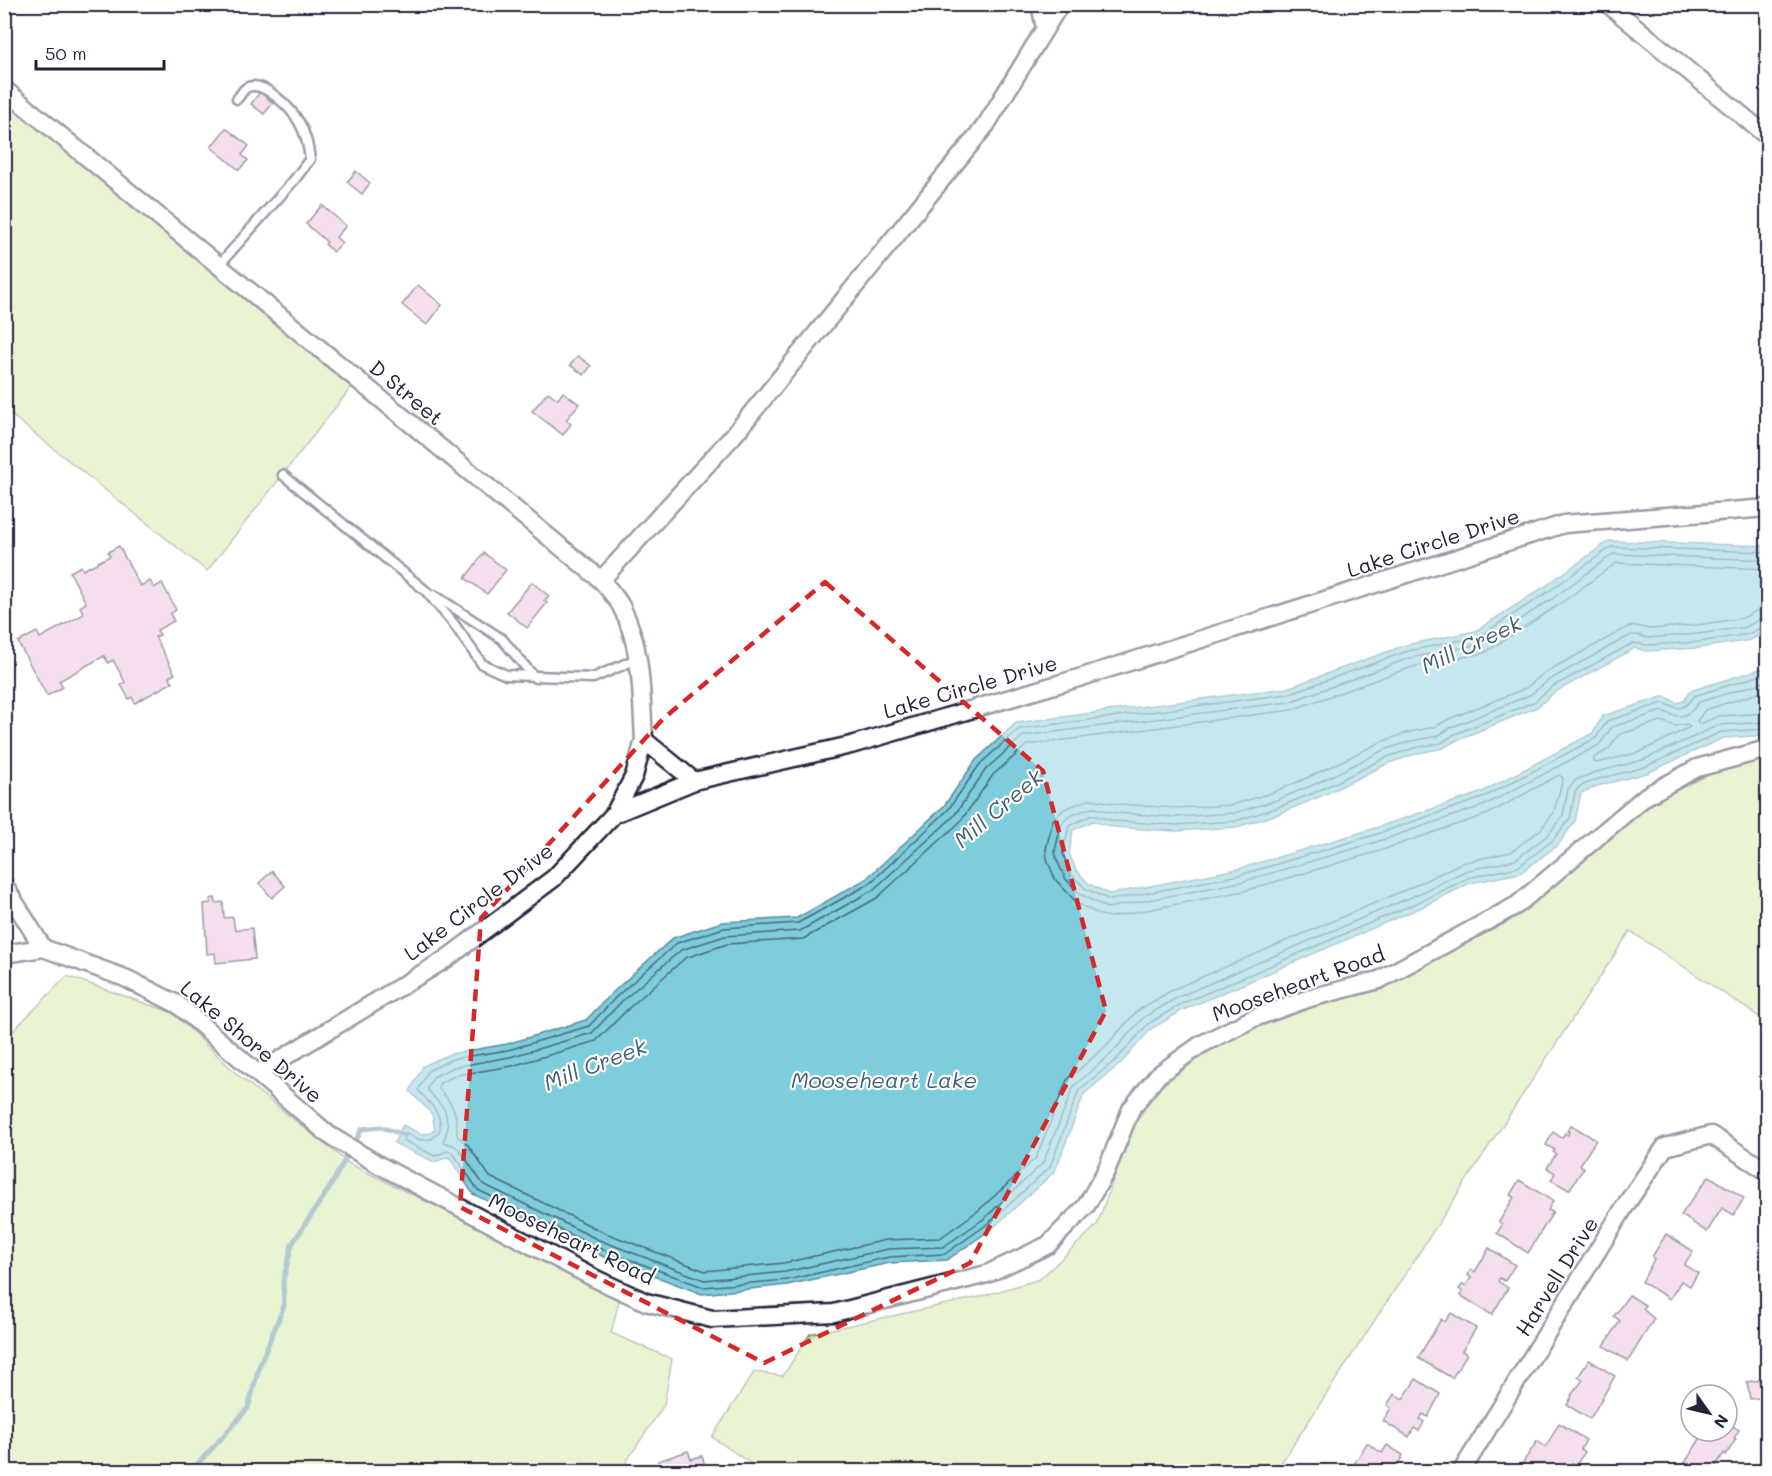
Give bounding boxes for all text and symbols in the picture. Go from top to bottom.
scale bar [36,33,164,71]
text: 50 m [45,41,87,65]
street label: D Street [365,353,449,431]
street label: Lake Circle Drive [1343,501,1523,583]
water label: Mill Creek [1416,607,1527,680]
street label: Lake Circle Drive [880,648,1060,724]
water label: Mill Creek [947,761,1050,854]
street label: Lake Circle Drive [398,836,558,966]
street label: Mooseheart Road [1208,939,1388,1027]
street label: Lake Shore Drive [176,974,328,1108]
water label: Mill Creek [539,1031,652,1097]
water label: Mooseheart Lake [791,1065,977,1094]
street label: Mooseheart Road [484,1186,660,1290]
street label: Harvell Drive [1509,1211,1603,1341]
north arrow [1679,1383,1739,1443]
text: N [1710,1411,1734,1433]

